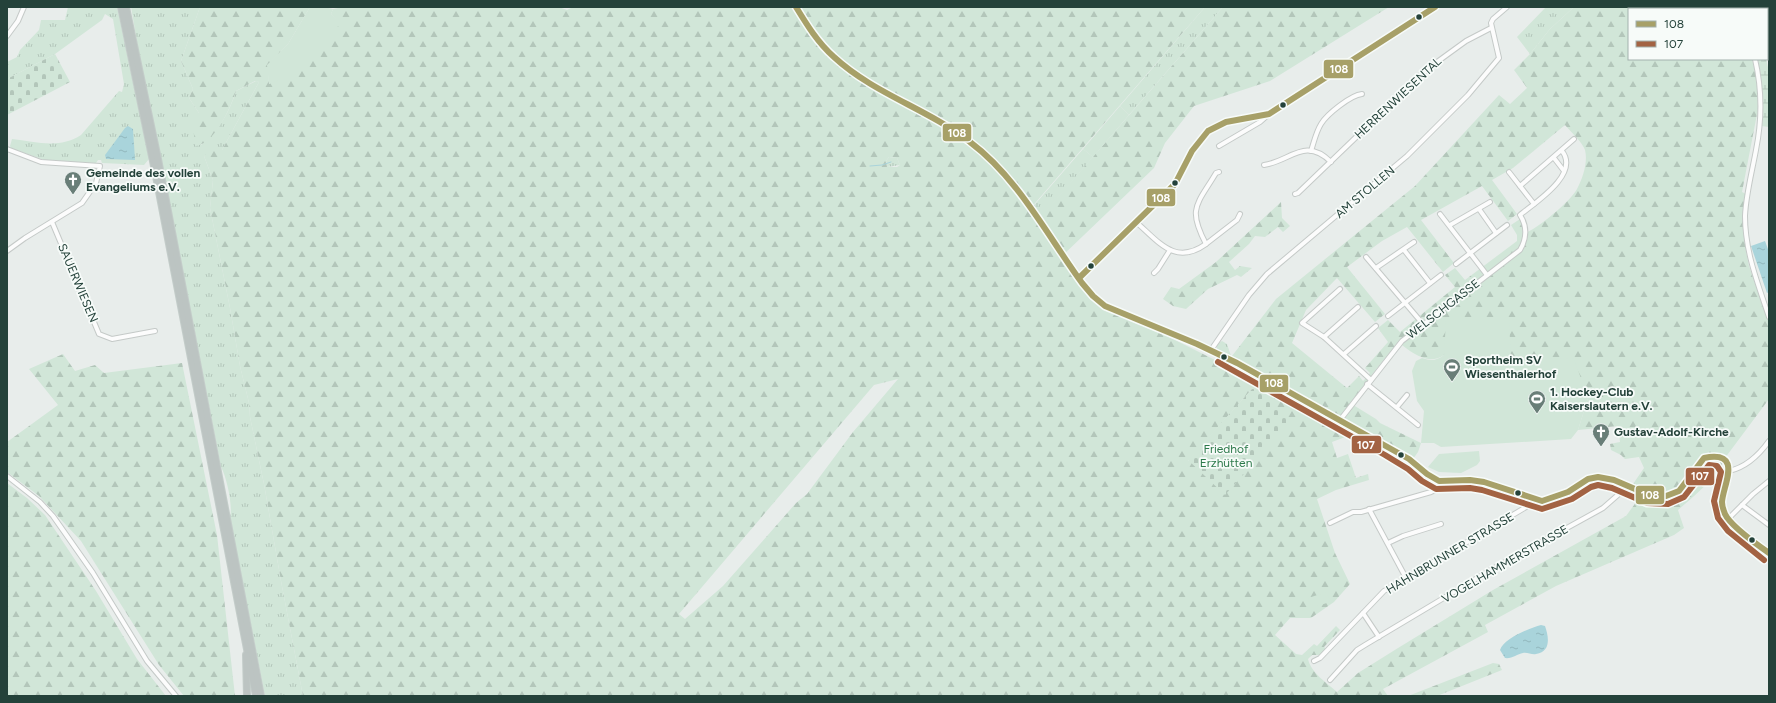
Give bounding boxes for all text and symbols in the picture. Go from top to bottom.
legend [1628,8,1768,60]
unlabelled marker [1414,12,1424,22]
text: 108 [1664,17,1684,31]
text: 107 [1664,37,1684,51]
street label: HERRENWIESENTAL [1352,54,1445,142]
line badge: 108 [1323,59,1354,79]
text: 108 [1330,63,1349,76]
unlabelled marker [1278,100,1288,110]
line badge: 108 [942,123,972,142]
text: 108 [948,127,967,140]
street label: AM STOLLEN [1332,163,1398,221]
place label: Gemeinde des vollen Evangeliums e.V. [86,166,201,194]
church icon: Gemeinde des vollen Evangeliums e.V. [63,170,83,195]
unlabelled marker [1170,178,1180,188]
line badge: 108 [1146,188,1176,207]
text: 108 [1152,192,1171,205]
street label: SAUERWIESEN [55,241,101,325]
unlabelled marker [1086,261,1096,271]
street label: WELSCHGASSE [1404,276,1482,342]
unlabelled marker [1219,352,1229,362]
place label: Sportheim SV Wiesenthalerhof [1465,353,1557,381]
sports icon: Sportheim SV Wiesenthalerhof [1442,357,1462,382]
line badge: 108 [1259,374,1289,393]
text: 108 [1265,377,1284,390]
place label: 1. Hockey-Club Kaiserslautern e.V. [1550,385,1653,413]
sports icon: 1. Hockey-Club Kaiserslautern e.V. [1527,389,1547,414]
church icon: Gustav-Adolf-Kirche [1591,422,1611,447]
place label: Gustav-Adolf-Kirche [1614,425,1729,439]
line badge: 107 [1351,435,1382,454]
text: 107 [1357,439,1375,452]
park label: Friedhof Erzhütten [1200,442,1253,470]
unlabelled marker [1396,450,1406,460]
line badge: 107 [1685,467,1715,486]
text: 107 [1691,470,1709,483]
line badge: 108 [1635,485,1665,505]
unlabelled marker [1513,488,1523,498]
text: 108 [1641,489,1660,502]
street label: HAHNBRUNNER STRASSE [1384,509,1516,597]
street label: VOGELHAMMERSTRASSE [1439,522,1571,606]
unlabelled marker [1747,535,1757,545]

